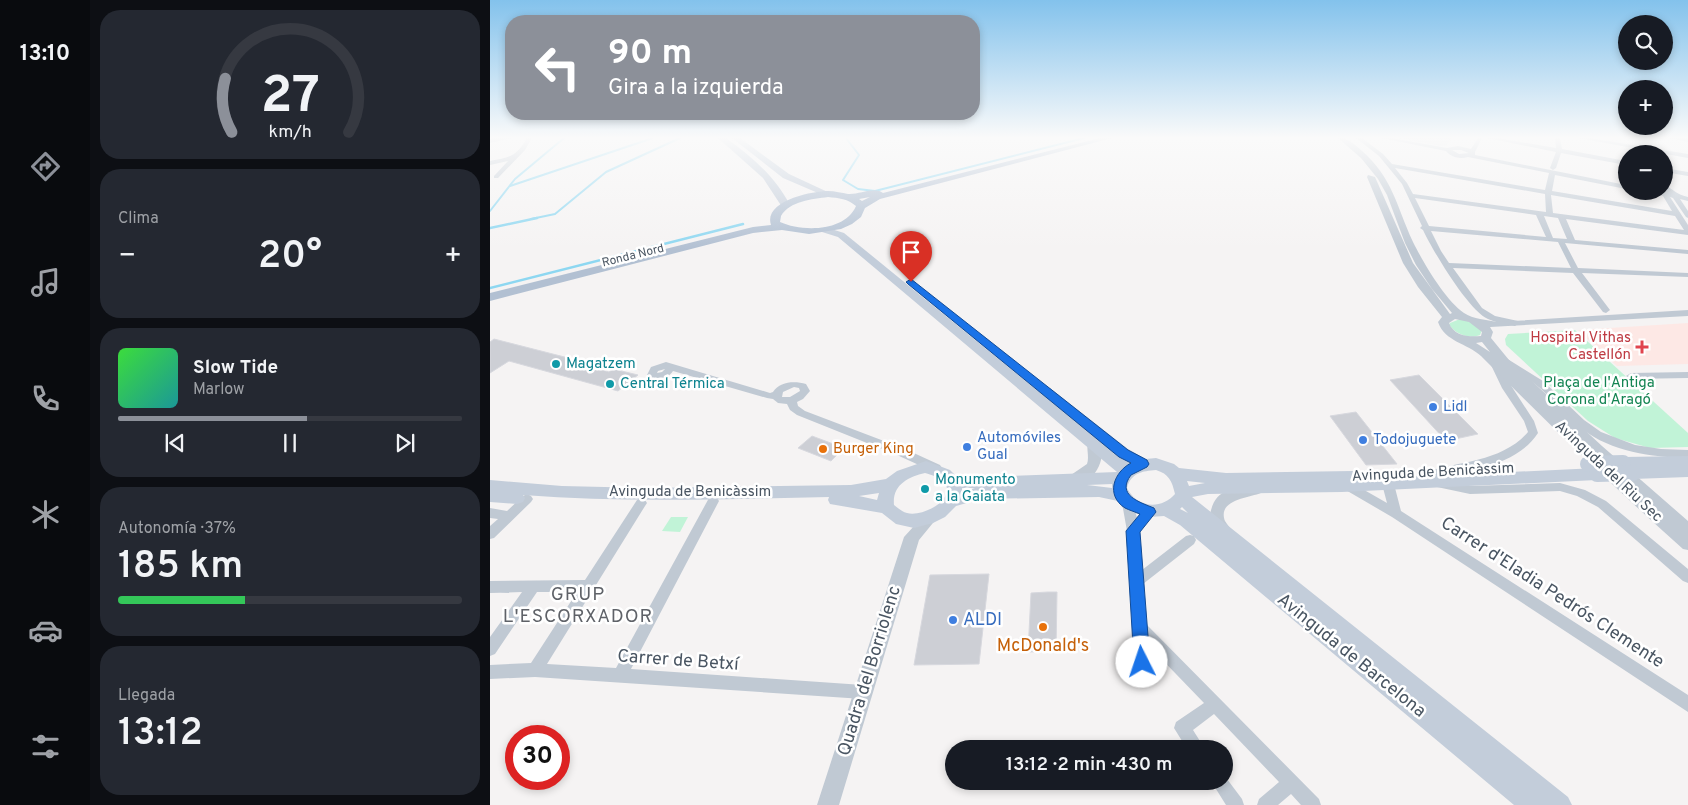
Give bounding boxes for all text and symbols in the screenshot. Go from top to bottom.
map controls [1618,15,1673,200]
button: search [1618,15,1673,70]
text: 90 m [608,32,692,76]
icon: left [525,35,590,100]
text: 13:10 [20,41,70,68]
text: 27 [260,65,320,131]
text: Gira a la izquierda [608,75,784,102]
button: + [1618,80,1673,135]
text: km/h [268,121,312,144]
button: − [1618,145,1673,200]
icon: directions [28,149,63,184]
text: Clima [118,209,159,229]
pin [890,231,932,282]
text: 20° [258,233,322,282]
icon: arrive [897,238,925,266]
text: − [118,239,136,275]
text: + [444,239,462,275]
street label: Ronda Nord [600,241,666,271]
icon: music [28,265,63,300]
place label: Hospital Vithas Castellón [1530,329,1631,365]
marker: Hospital Vithas Castellón [1635,340,1649,354]
place label: Magatzem [566,355,636,374]
text: Slow Tide [193,356,278,380]
marker: Magatzem [550,358,562,370]
park label: Plaça de l'Antiga Corona d'Aragó [1543,374,1655,410]
place label: Central Térmica [620,375,725,394]
marker: Central Térmica [604,378,616,390]
text: Marlow [193,380,245,400]
icon: phone [28,381,63,416]
place label: Lidl [1443,398,1468,417]
marker: Lidl [1427,401,1439,413]
street label: Avinguda del Riu Sec [1550,417,1666,527]
icon: previous [161,429,189,457]
icon: pause [276,429,304,457]
icon: next [391,429,419,457]
place label: Automóviles Gual [977,429,1061,465]
place label: Todojuguete [1373,431,1456,450]
marker: Todojuguete [1357,434,1369,446]
place label: Burger King [833,440,914,459]
marker: Automóviles Gual [961,441,973,453]
marker: Burger King [817,443,829,455]
street label: Avinguda de Benicàssim [1351,459,1515,487]
place label: Monumento a la Gaiata [935,471,1016,507]
street label: Avinguda de Benicàssim [609,483,771,502]
marker: Monumento a la Gaiata [919,483,931,495]
icon: climate [28,497,63,532]
street label: Carrer d'Eladia Pedrós Clemente [1436,512,1668,674]
text: Autonomía · 37% [118,519,236,539]
text: 185 km [118,543,243,592]
district label: GRUP L'ESCORXADOR [503,583,653,629]
street label: Quadra del Borriolenc [833,583,907,759]
street label: Avinguda de Barcelona [1272,589,1430,723]
place label: ALDI [963,609,1002,632]
icon: car [28,613,63,648]
marker: ALDI [947,614,959,626]
marker: McDonald's [1037,621,1049,633]
place label: McDonald's [997,635,1089,658]
position arrow [1115,635,1167,687]
street label: Carrer de Betxí [617,645,741,677]
text: Llegada [118,686,175,706]
text: 13:12 [118,710,203,759]
speed limit sign: 30 [505,725,570,790]
icon: filters [28,729,63,764]
text: 13:12 · 2 min · 430 m [1006,753,1172,777]

